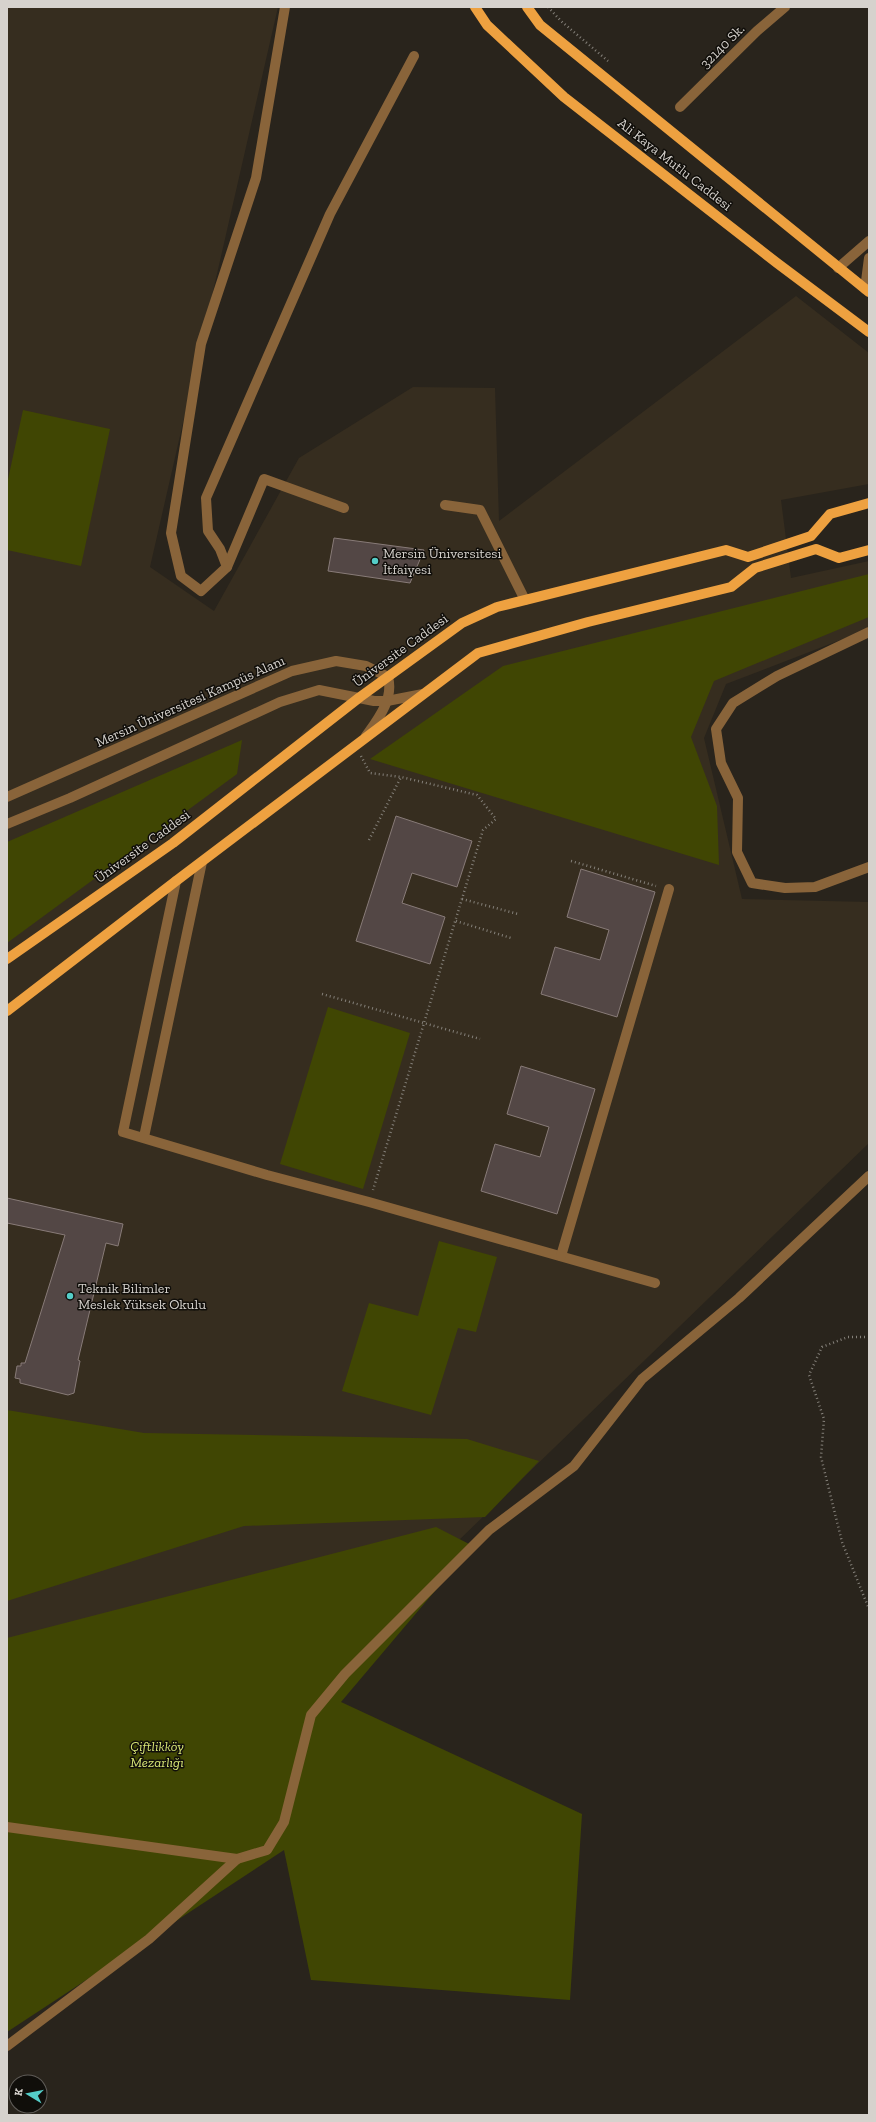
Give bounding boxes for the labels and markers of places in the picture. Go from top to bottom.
place label: Mersin Üniversitesi İtfaiyesi [383,545,502,578]
marker: Mersin Üniversitesi İtfaiyesi [370,556,380,566]
place label: Teknik Bilimler Meslek Yüksek Okulu [78,1280,206,1313]
marker: Teknik Bilimler Meslek Yüksek Okulu [65,1291,75,1301]

